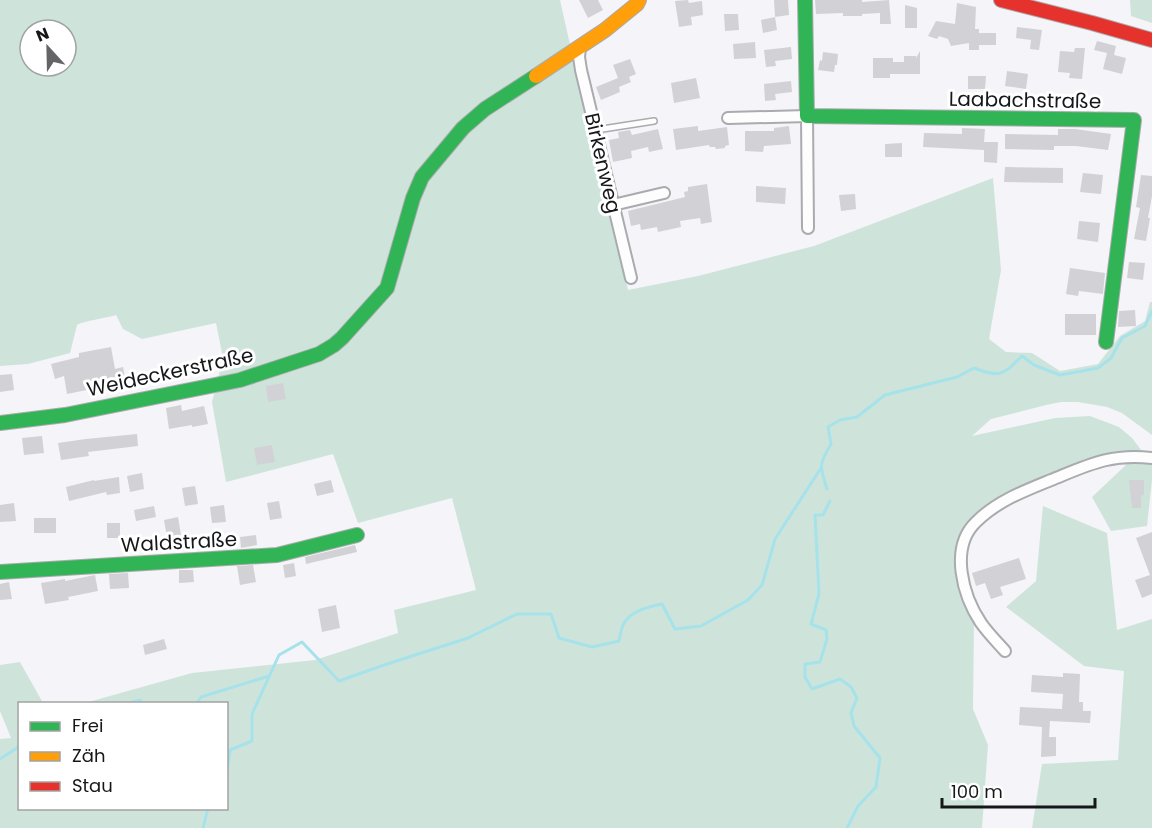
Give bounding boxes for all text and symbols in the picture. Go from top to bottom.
north arrow [18,18,78,78]
text: N [33,22,52,47]
street label: Laabachstraße [949,85,1101,115]
street label: Birkenweg [578,110,628,216]
street label: Weideckerstraße [84,341,256,403]
street label: Waldstraße [120,525,238,559]
legend [18,702,228,810]
text: Frei [72,713,103,738]
text: Zäh [72,743,105,768]
scale bar [942,771,1095,809]
text: Stau [72,773,113,798]
text: 100 m [951,779,1003,804]

